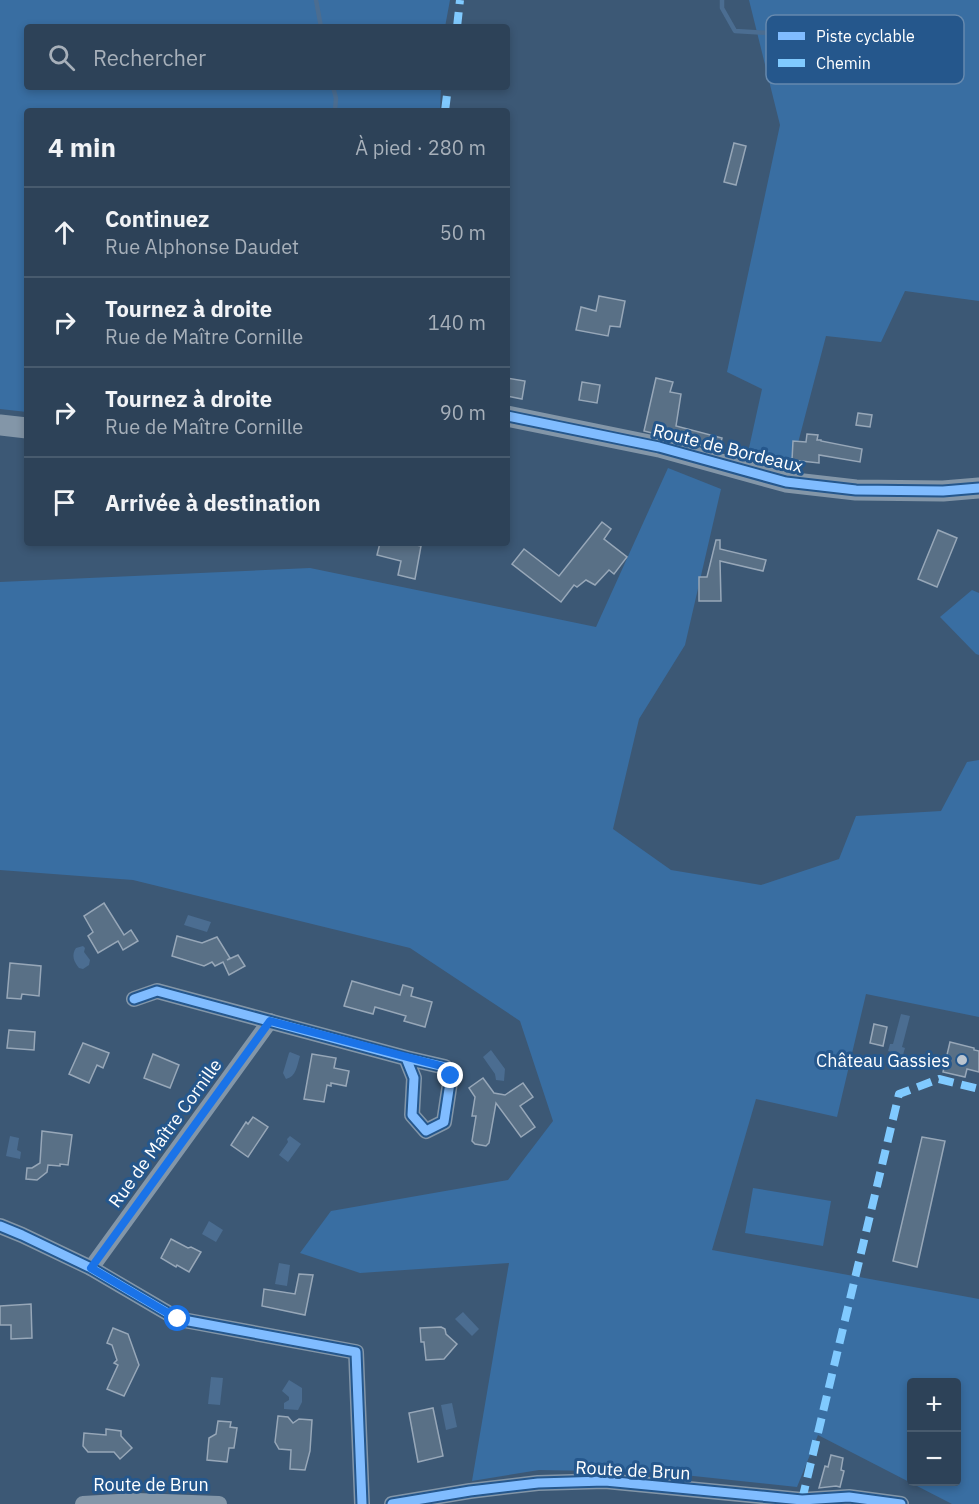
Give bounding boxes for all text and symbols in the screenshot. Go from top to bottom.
legend [766,15,964,84]
search box [24,24,510,90]
text: Piste cyclable [816,26,915,46]
icon: search [45,41,78,74]
text: Rechercher [93,43,206,72]
text: Chemin [816,53,871,73]
text: 4 min [48,130,116,164]
text: À pied · 280 m [355,134,486,161]
text: Continuez [105,204,209,233]
icon: ahead [48,216,81,249]
text: 50 m [440,219,486,246]
text: Rue Alphonse Daudet [105,233,299,260]
text: Tournez à droite [105,294,272,323]
icon: right [48,306,81,339]
text: 140 m [428,309,486,336]
text: Rue de Maître Cornille [105,323,303,350]
text: Tournez à droite [105,384,272,413]
icon: right [48,396,81,429]
text: 90 m [440,399,486,426]
text: Rue de Maître Cornille [105,413,303,440]
street label: Route de Bordeaux [650,418,806,478]
icon: arrive [48,486,81,519]
text: Arrivée à destination [105,488,321,517]
place label: Château Gassies [816,1049,950,1072]
marker: Château Gassies [955,1053,969,1067]
street label: Rue de Maître Cornille [103,1054,227,1212]
route end [437,1062,463,1088]
route start [164,1305,190,1331]
map controls [907,1378,961,1486]
button: + [907,1378,961,1432]
button: − [907,1432,961,1486]
street label: Route de Brun [575,1455,691,1485]
street label: Route de Brun [93,1473,209,1496]

